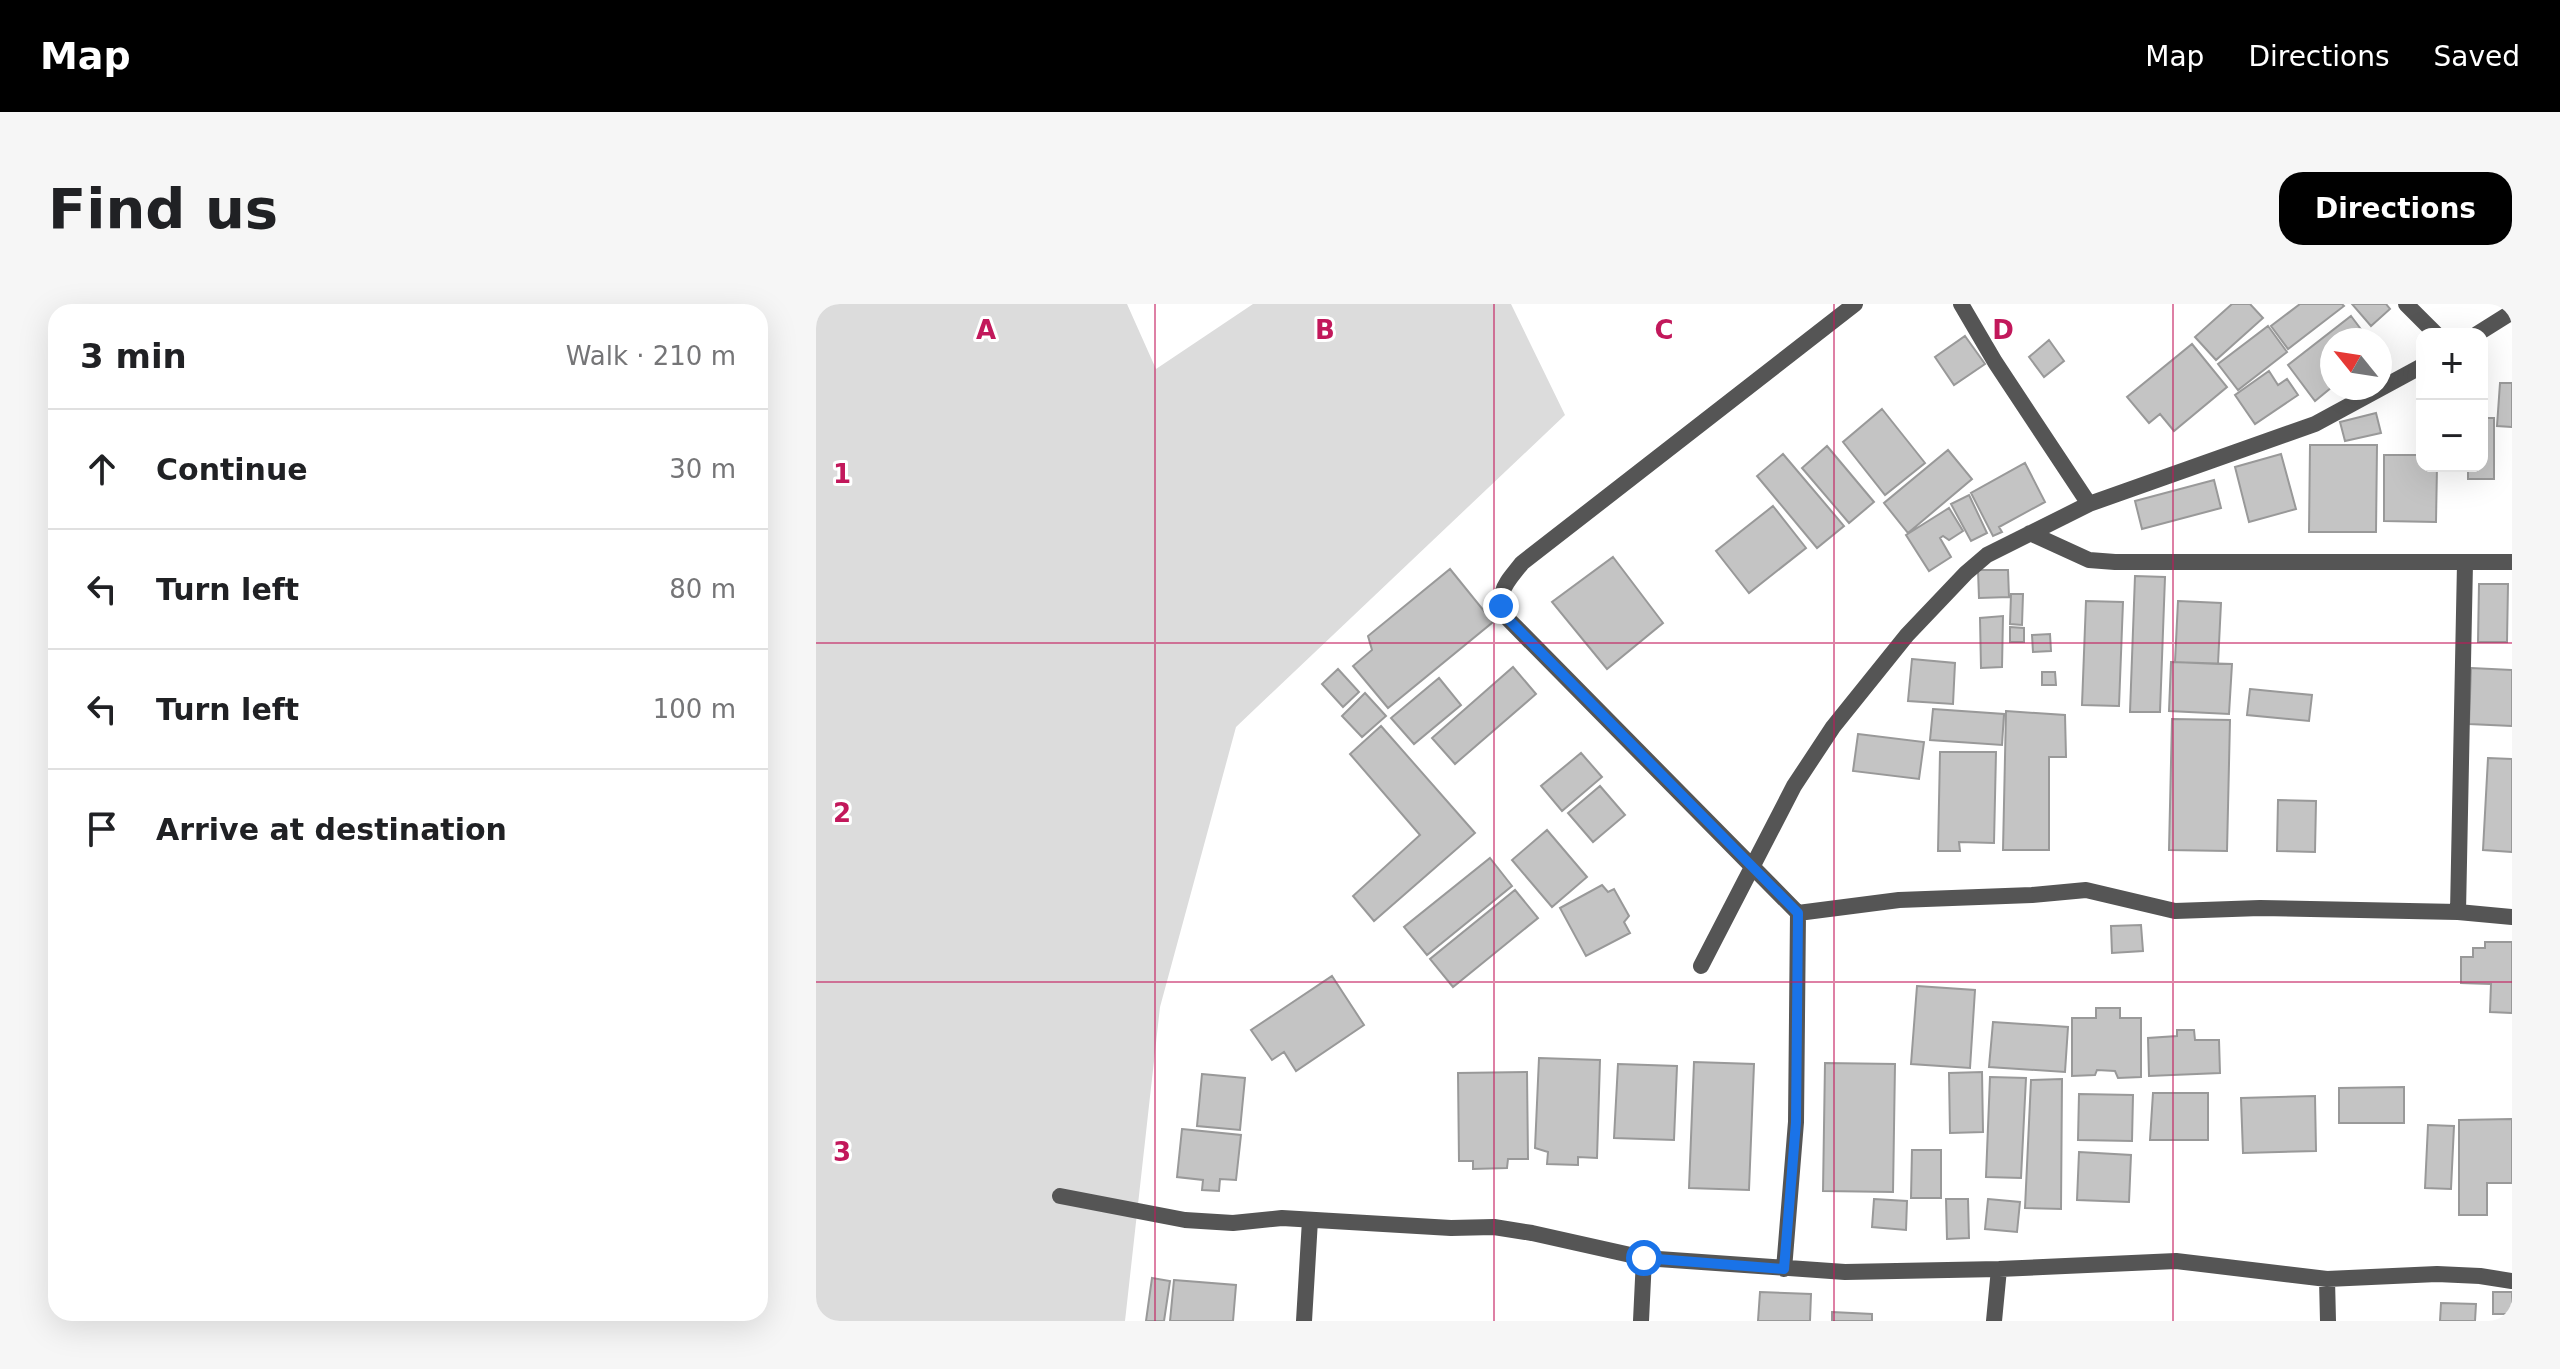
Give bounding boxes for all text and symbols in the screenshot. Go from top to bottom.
text: Map [40,34,131,78]
text: Map [2145,40,2204,73]
text: Directions [2248,40,2389,73]
text: Saved [2433,40,2520,73]
button: Directions [2279,172,2512,245]
text: Find us [48,176,278,241]
text: A [976,315,996,345]
text: B [1315,315,1335,345]
text: C [1654,315,1674,345]
text: D [1992,315,2014,345]
north arrow [2320,328,2392,400]
map controls [2416,328,2488,472]
button: + [2416,328,2488,400]
text: 3 min [80,336,187,376]
text: Walk · 210 m [566,341,736,371]
button: − [2416,400,2488,472]
icon: ahead [80,447,124,491]
text: Continue [156,452,308,487]
text: 30 m [669,454,736,484]
text: 1 [833,459,851,489]
icon: left [80,567,124,611]
text: Turn left [156,572,299,607]
text: 80 m [669,574,736,604]
route end [1483,588,1519,624]
icon: left [80,687,124,731]
text: Turn left [156,692,299,727]
text: 100 m [653,694,736,724]
text: 2 [833,798,851,828]
icon: arrive [80,807,124,851]
text: Arrive at destination [156,812,507,847]
text: 3 [833,1137,851,1167]
route start [1626,1240,1662,1276]

